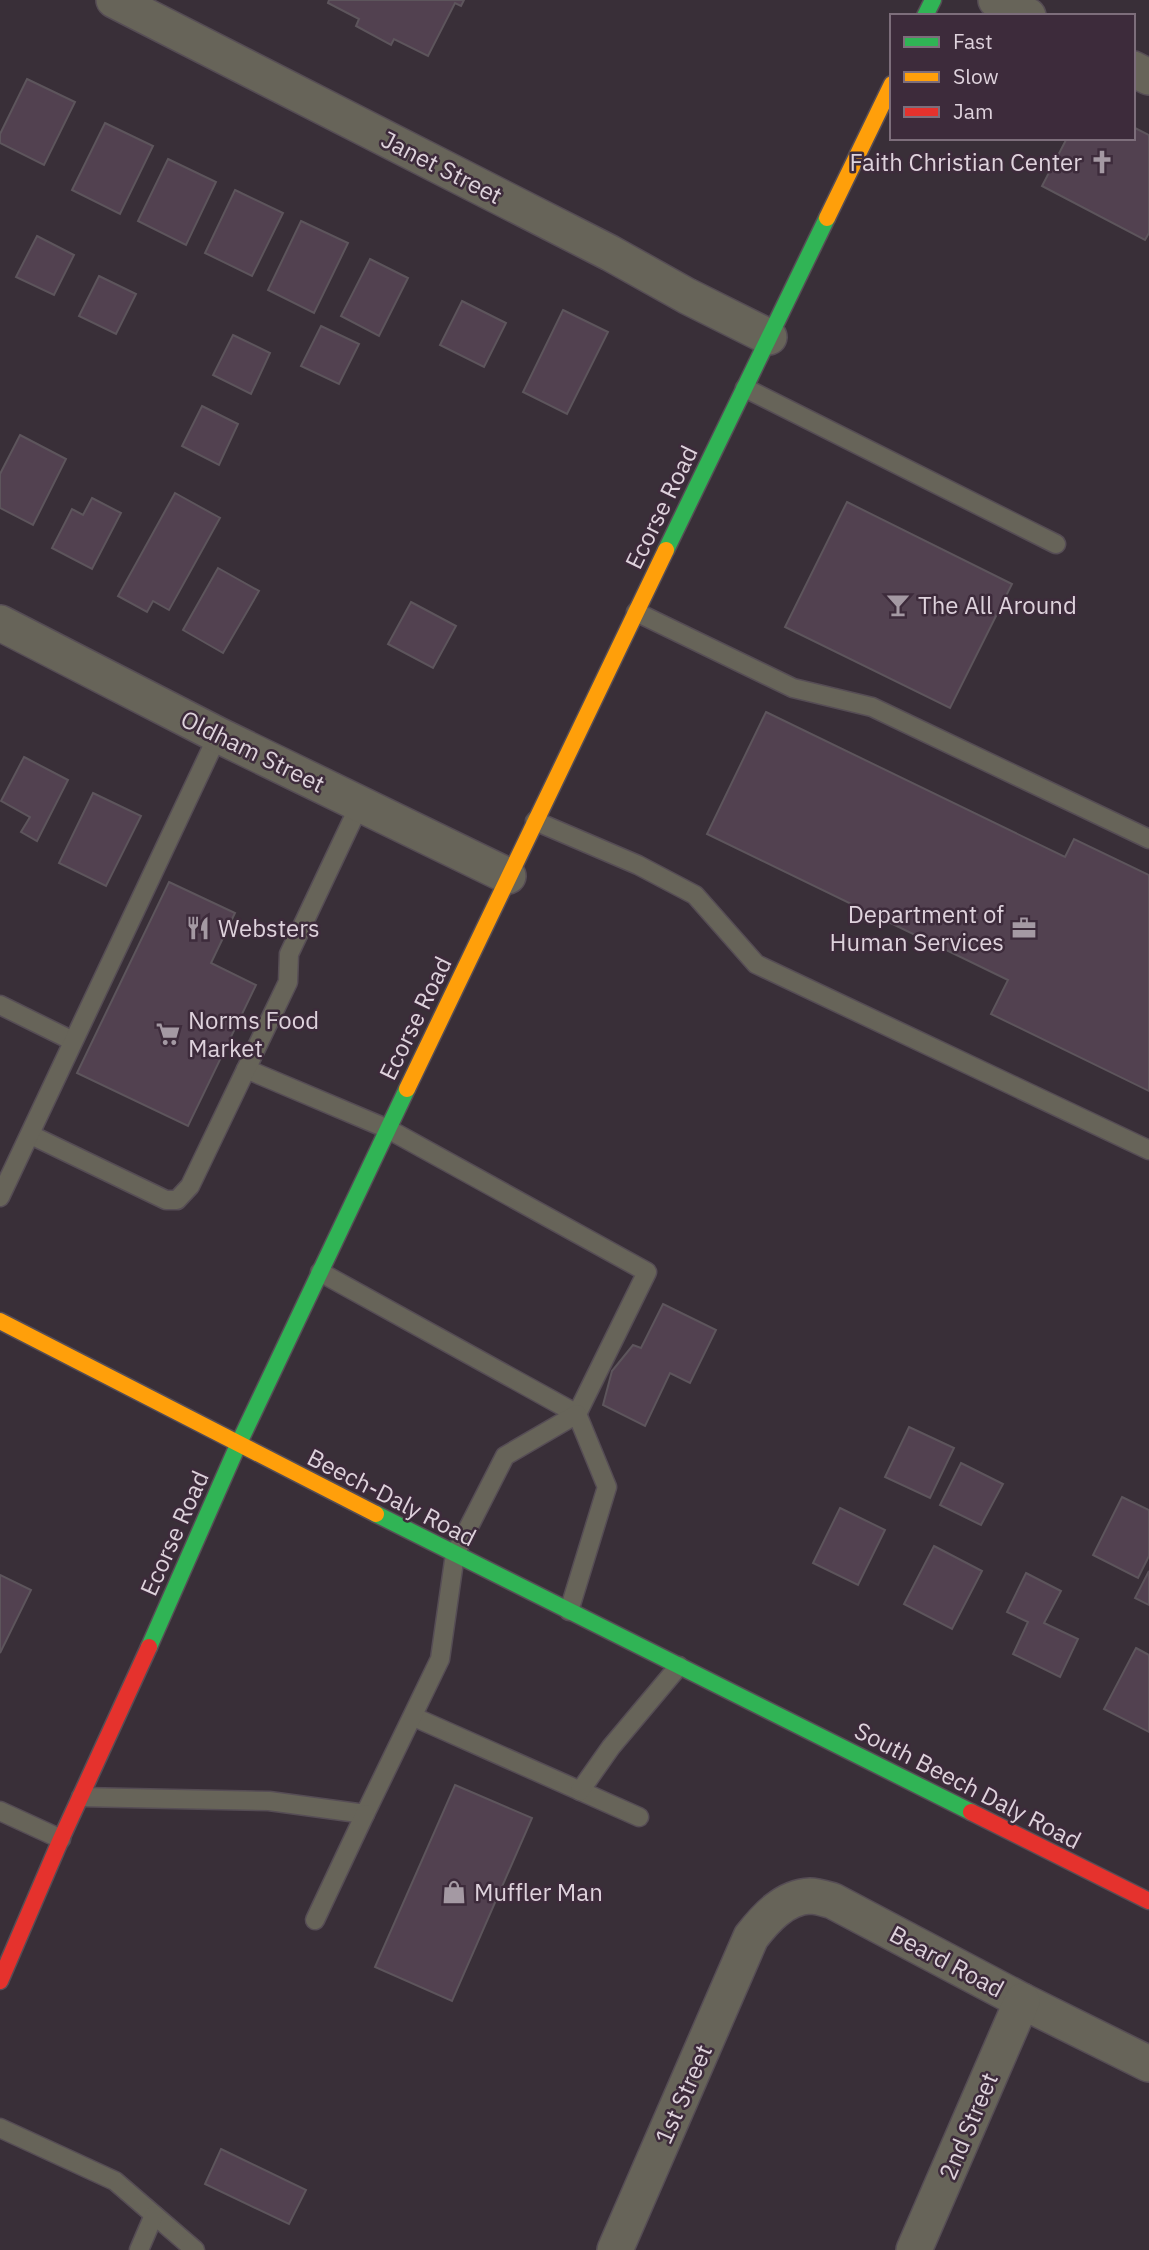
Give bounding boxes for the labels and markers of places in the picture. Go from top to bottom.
place label: Faith Christian Center [850,146,1082,178]
church icon: Faith Christian Center [1088,148,1116,176]
place label: The All Around [918,589,1077,621]
bar icon: The All Around [884,591,912,619]
place label: Department of Human Services [830,898,1004,958]
place label: Websters [218,912,320,944]
restaurant icon: Websters [184,914,212,942]
office icon: Department of Human Services [1010,914,1038,942]
place label: Norms Food Market [188,1004,319,1064]
supermarket icon: Norms Food Market [154,1020,182,1048]
place label: Muffler Man [474,1876,603,1908]
shop icon: Muffler Man [440,1878,468,1906]

